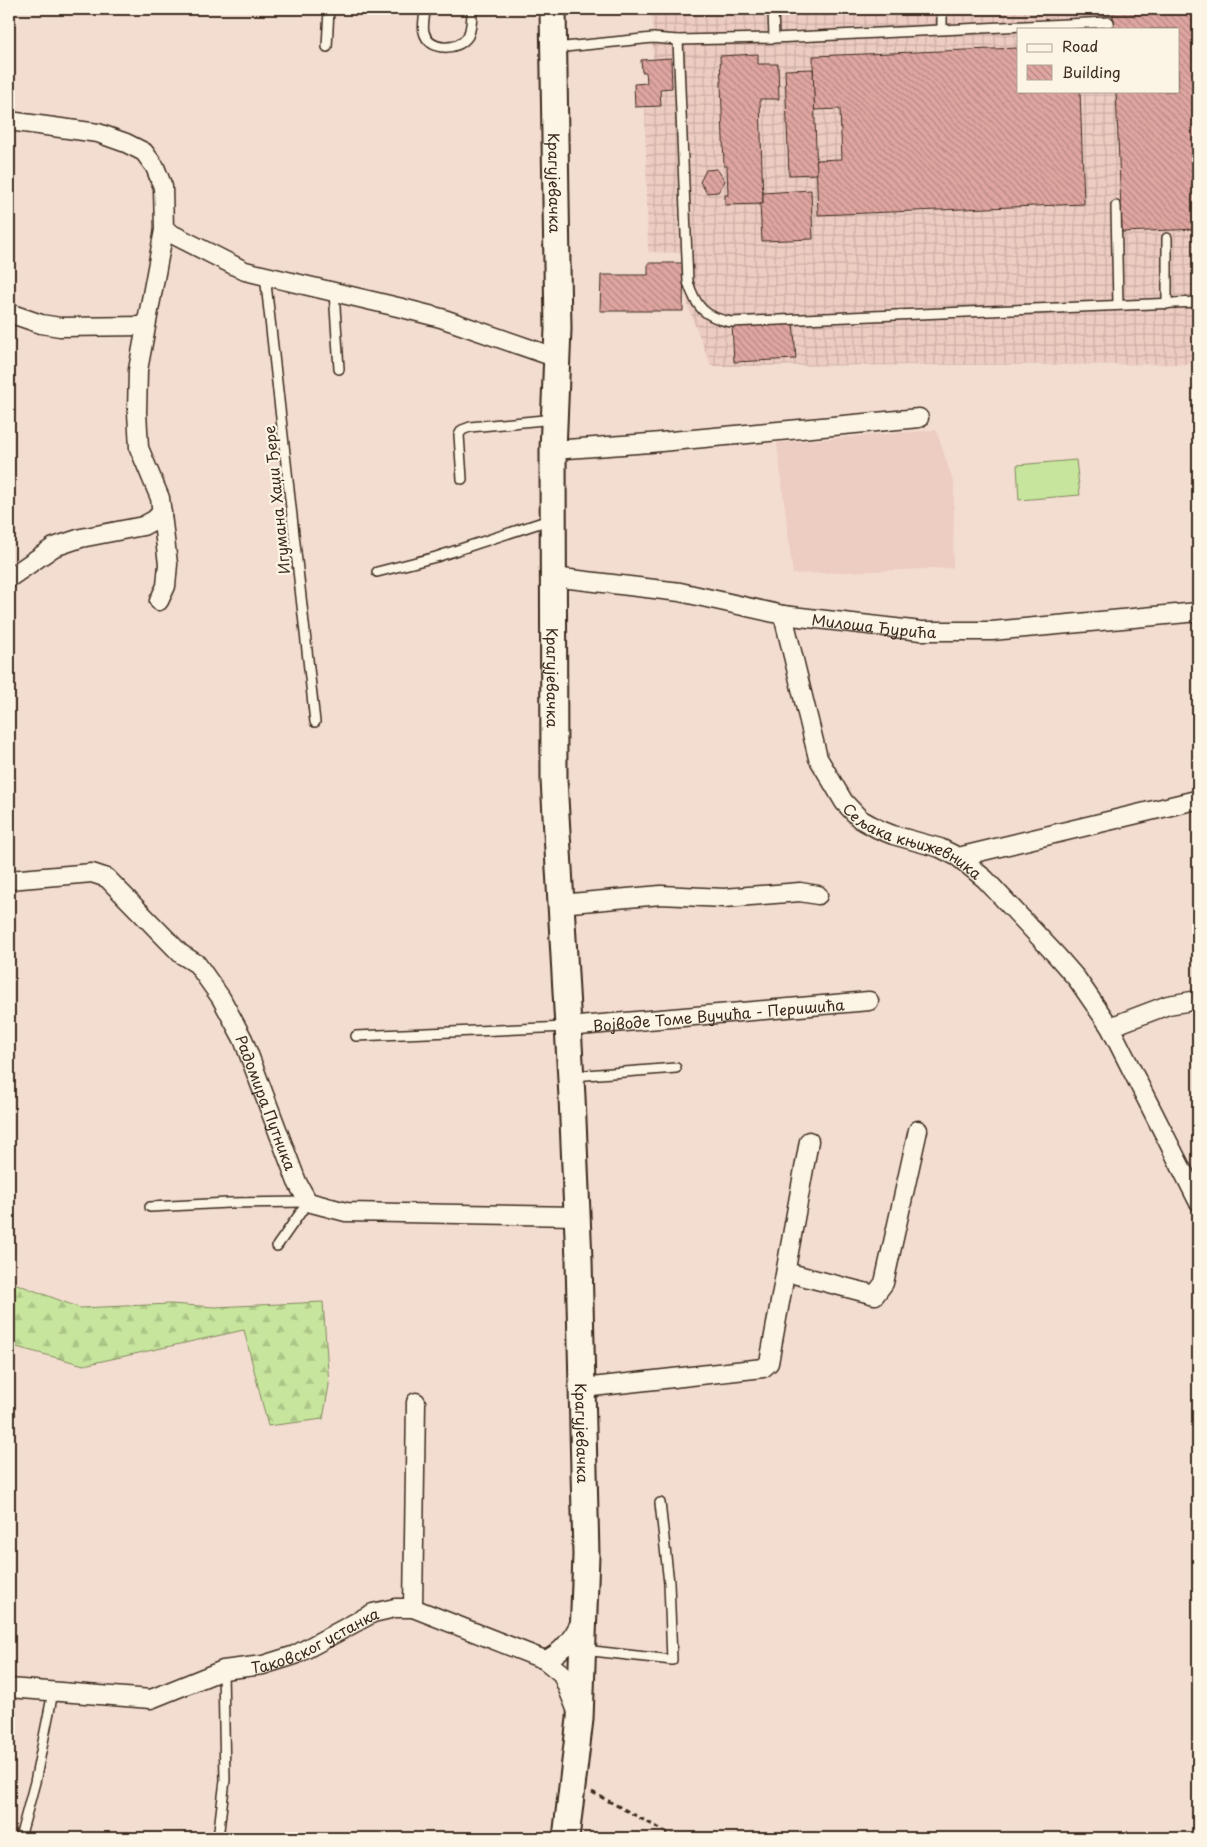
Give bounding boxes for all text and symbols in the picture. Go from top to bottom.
legend [1017,28,1180,92]
text: Road [1062,34,1098,57]
text: Building [1062,60,1121,83]
street label: Крагујевачка [543,133,568,234]
street label: Игумана Хаџи Ђере [257,425,295,575]
street label: Милоша Ђурића [811,607,937,643]
street label: Крагујевачка [542,628,565,728]
street label: Сељака књижевника [838,797,988,884]
street label: Војводе Томе Вучића - Перишића [592,992,846,1036]
street label: Радомира Путника [231,1031,303,1174]
street label: Крагујевачка [570,1383,596,1484]
street label: Таковског устанка [249,1600,382,1678]

